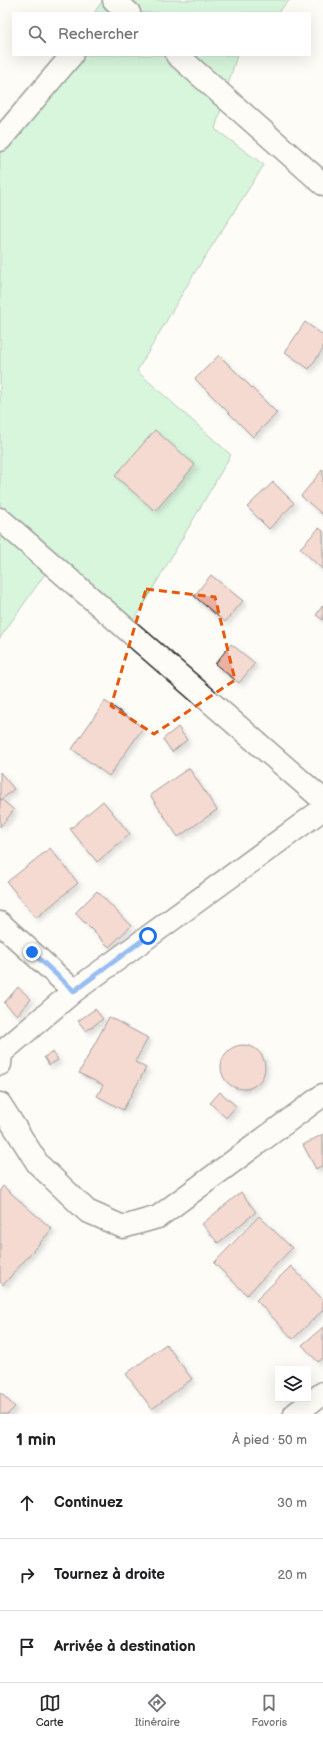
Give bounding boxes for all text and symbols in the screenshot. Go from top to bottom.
search box [12,12,311,56]
icon: search [26,23,48,45]
text: Rechercher [58,25,138,44]
route start [139,927,157,945]
route end [23,943,41,961]
map controls [275,1366,311,1402]
button: layers [275,1366,311,1402]
text: 1 min [16,1430,56,1450]
text: À pied · 50 m [232,1432,307,1448]
icon: ahead [16,1492,38,1514]
text: Continuez [54,1493,123,1512]
text: 30 m [277,1495,307,1511]
icon: right [16,1564,38,1586]
text: Tournez à droite [54,1565,165,1584]
text: 20 m [277,1567,307,1583]
icon: arrive [16,1636,38,1658]
text: Arrivée à destination [54,1637,196,1656]
tab: Carte [36,1692,63,1729]
tab: Itinéraire [135,1692,180,1729]
tab: Favoris [251,1692,287,1729]

